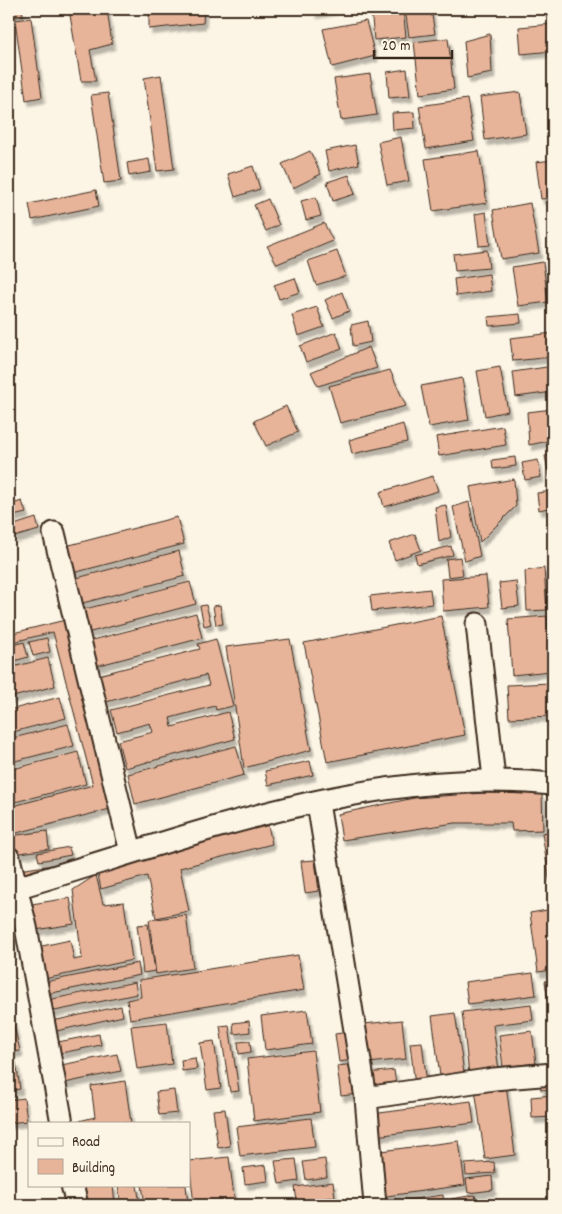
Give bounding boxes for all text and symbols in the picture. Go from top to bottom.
scale bar [374,28,452,60]
text: 20 m [382,36,410,58]
legend [28,1122,190,1186]
text: Road [72,1132,100,1154]
text: Building [72,1158,115,1180]

